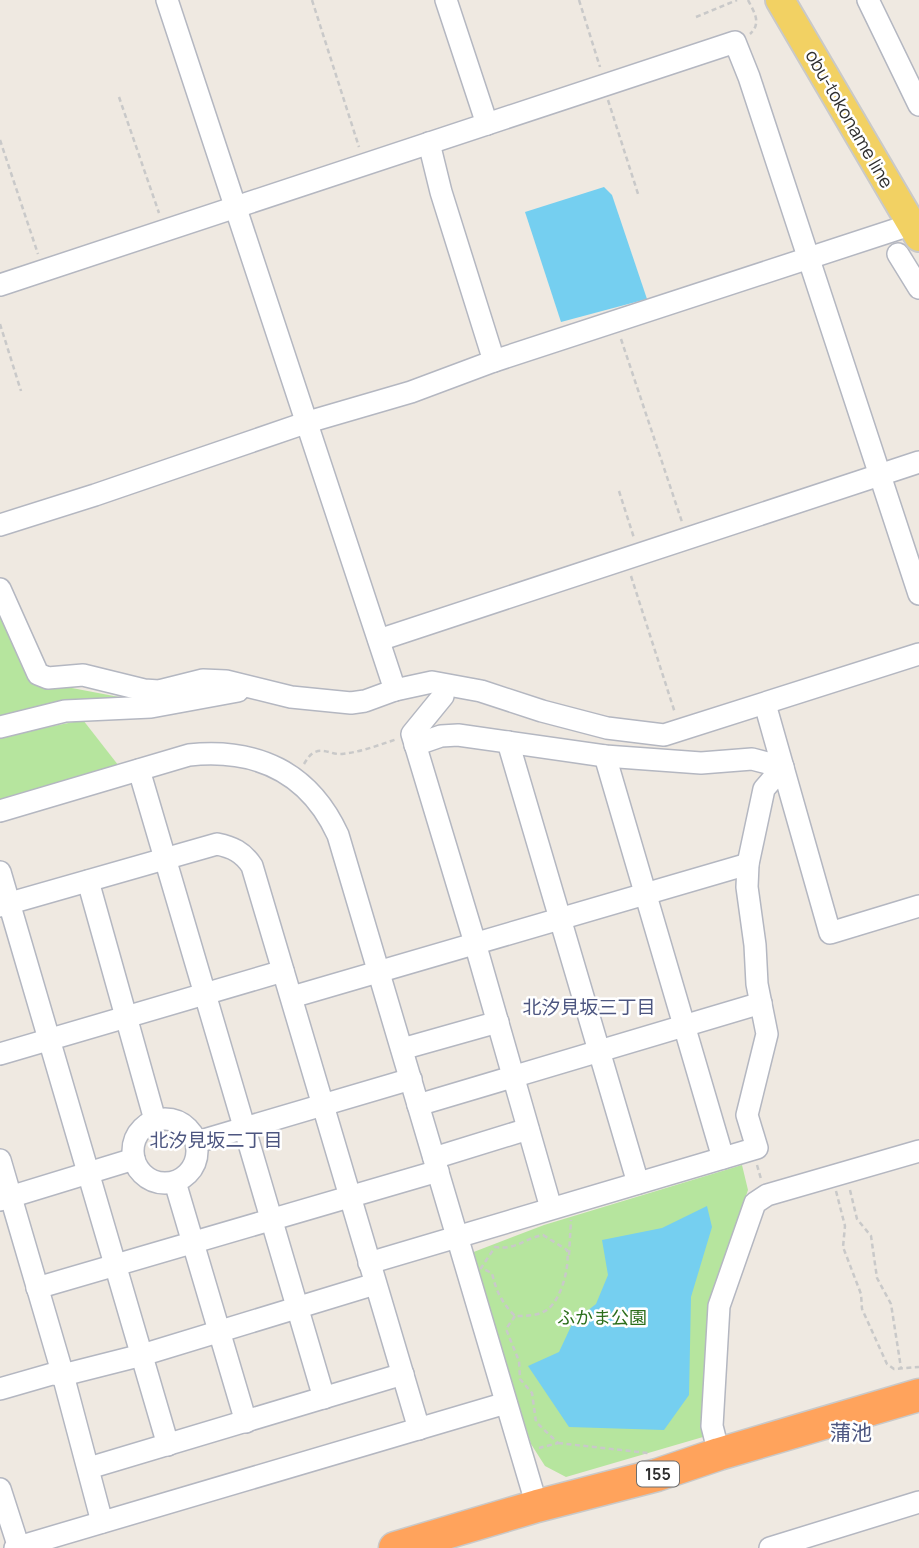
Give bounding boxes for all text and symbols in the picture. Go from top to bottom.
street label: obu-tokoname line [800,45,899,192]
district label: 北汐見坂三丁目 [522,994,656,1020]
district label: 北汐見坂二丁目 [149,1127,283,1153]
park label: ふかま公園 [557,1305,647,1329]
district label: 蒲池 [830,1418,872,1446]
road number: 155 [637,1462,679,1486]

